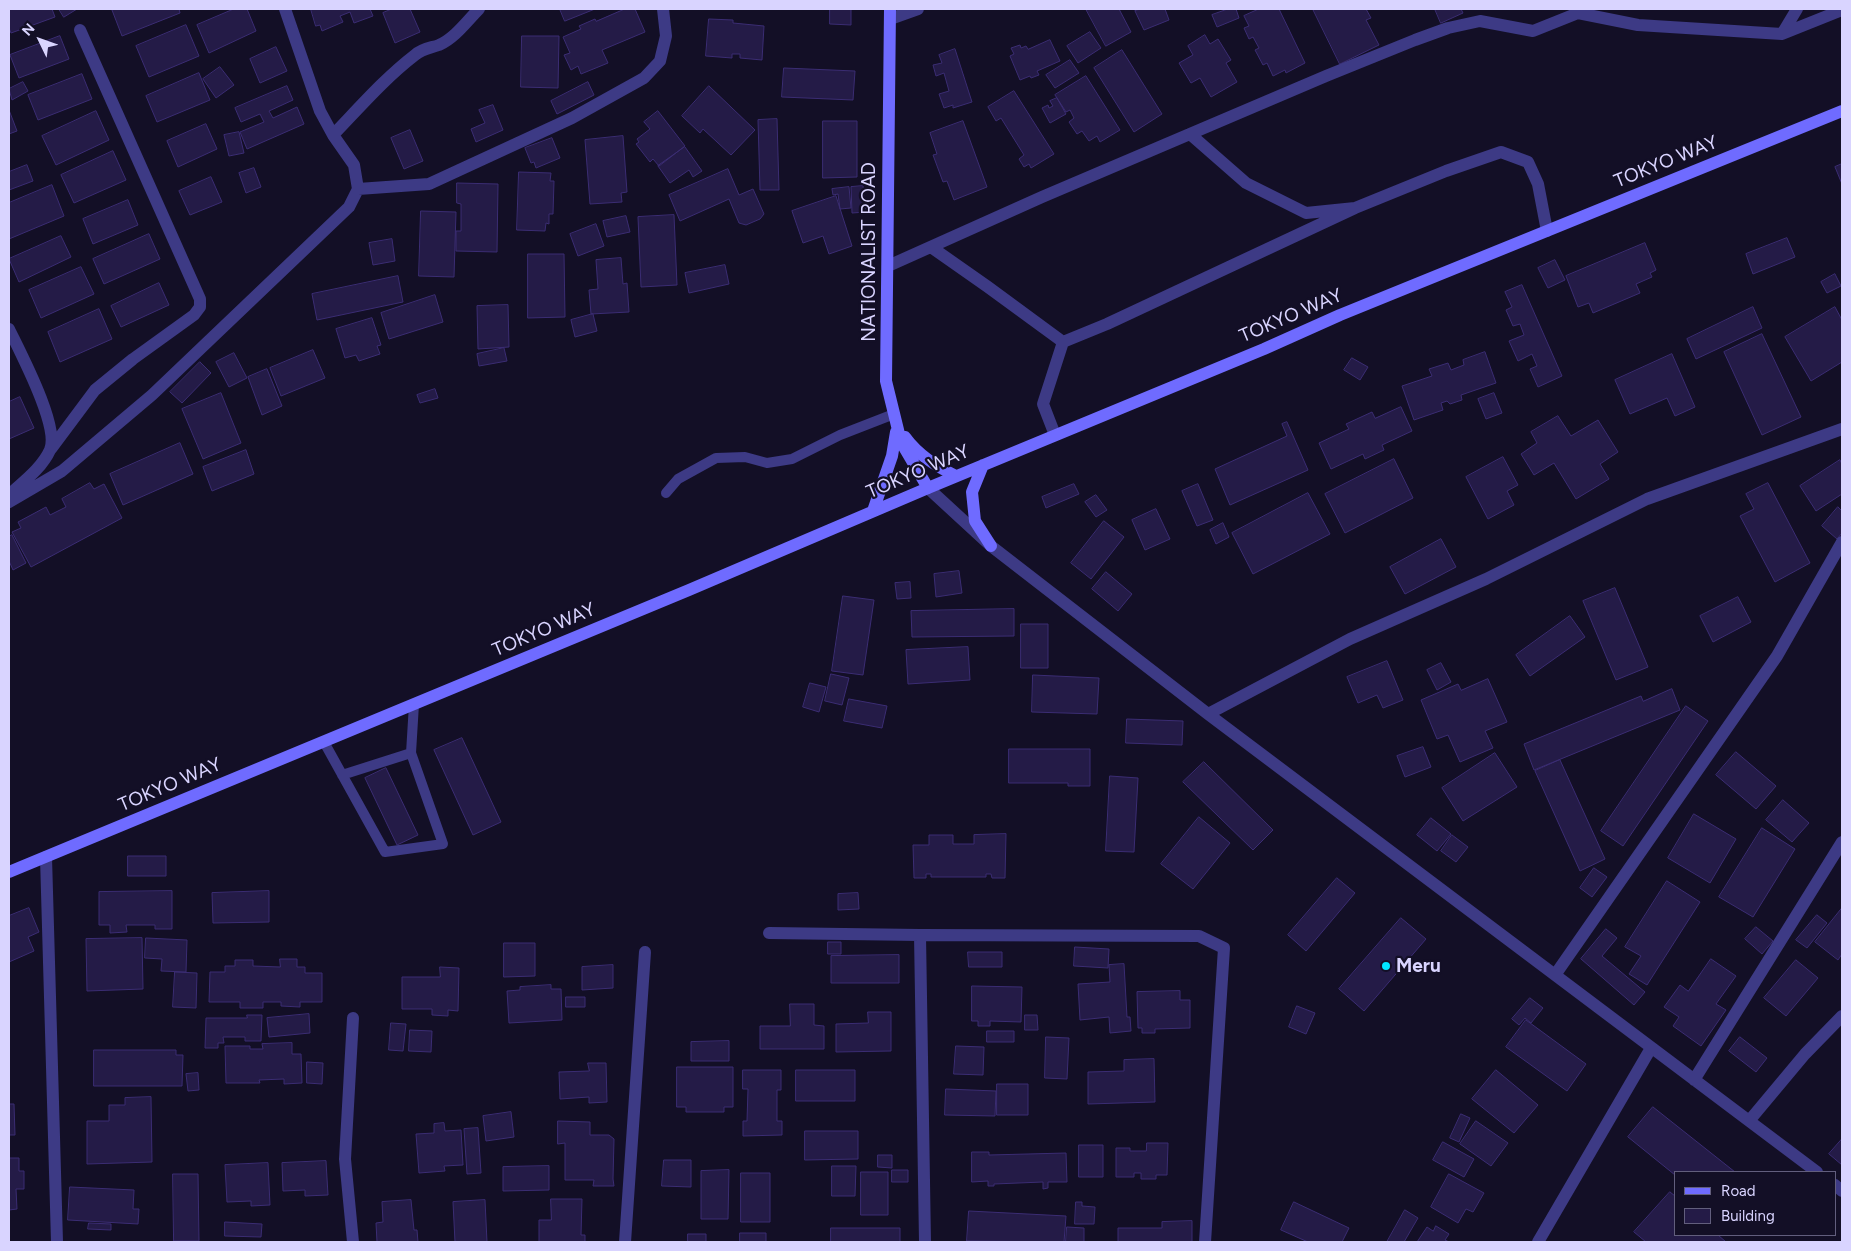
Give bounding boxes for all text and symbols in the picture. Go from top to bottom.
north arrow [15,15,65,65]
text: N [19,20,38,39]
street label: TOKYO WAY [1611,131,1721,193]
street label: NATIONALIST ROAD [858,162,880,342]
street label: TOKYO WAY [1236,284,1346,348]
street label: TOKYO WAY [863,440,973,504]
street label: TOKYO WAY [489,598,599,662]
street label: TOKYO WAY [115,753,225,817]
place label: Meru [1396,955,1441,977]
marker: Meru [1380,960,1392,972]
legend [1674,1171,1836,1236]
text: Road [1721,1182,1756,1200]
text: Building [1721,1207,1775,1225]

